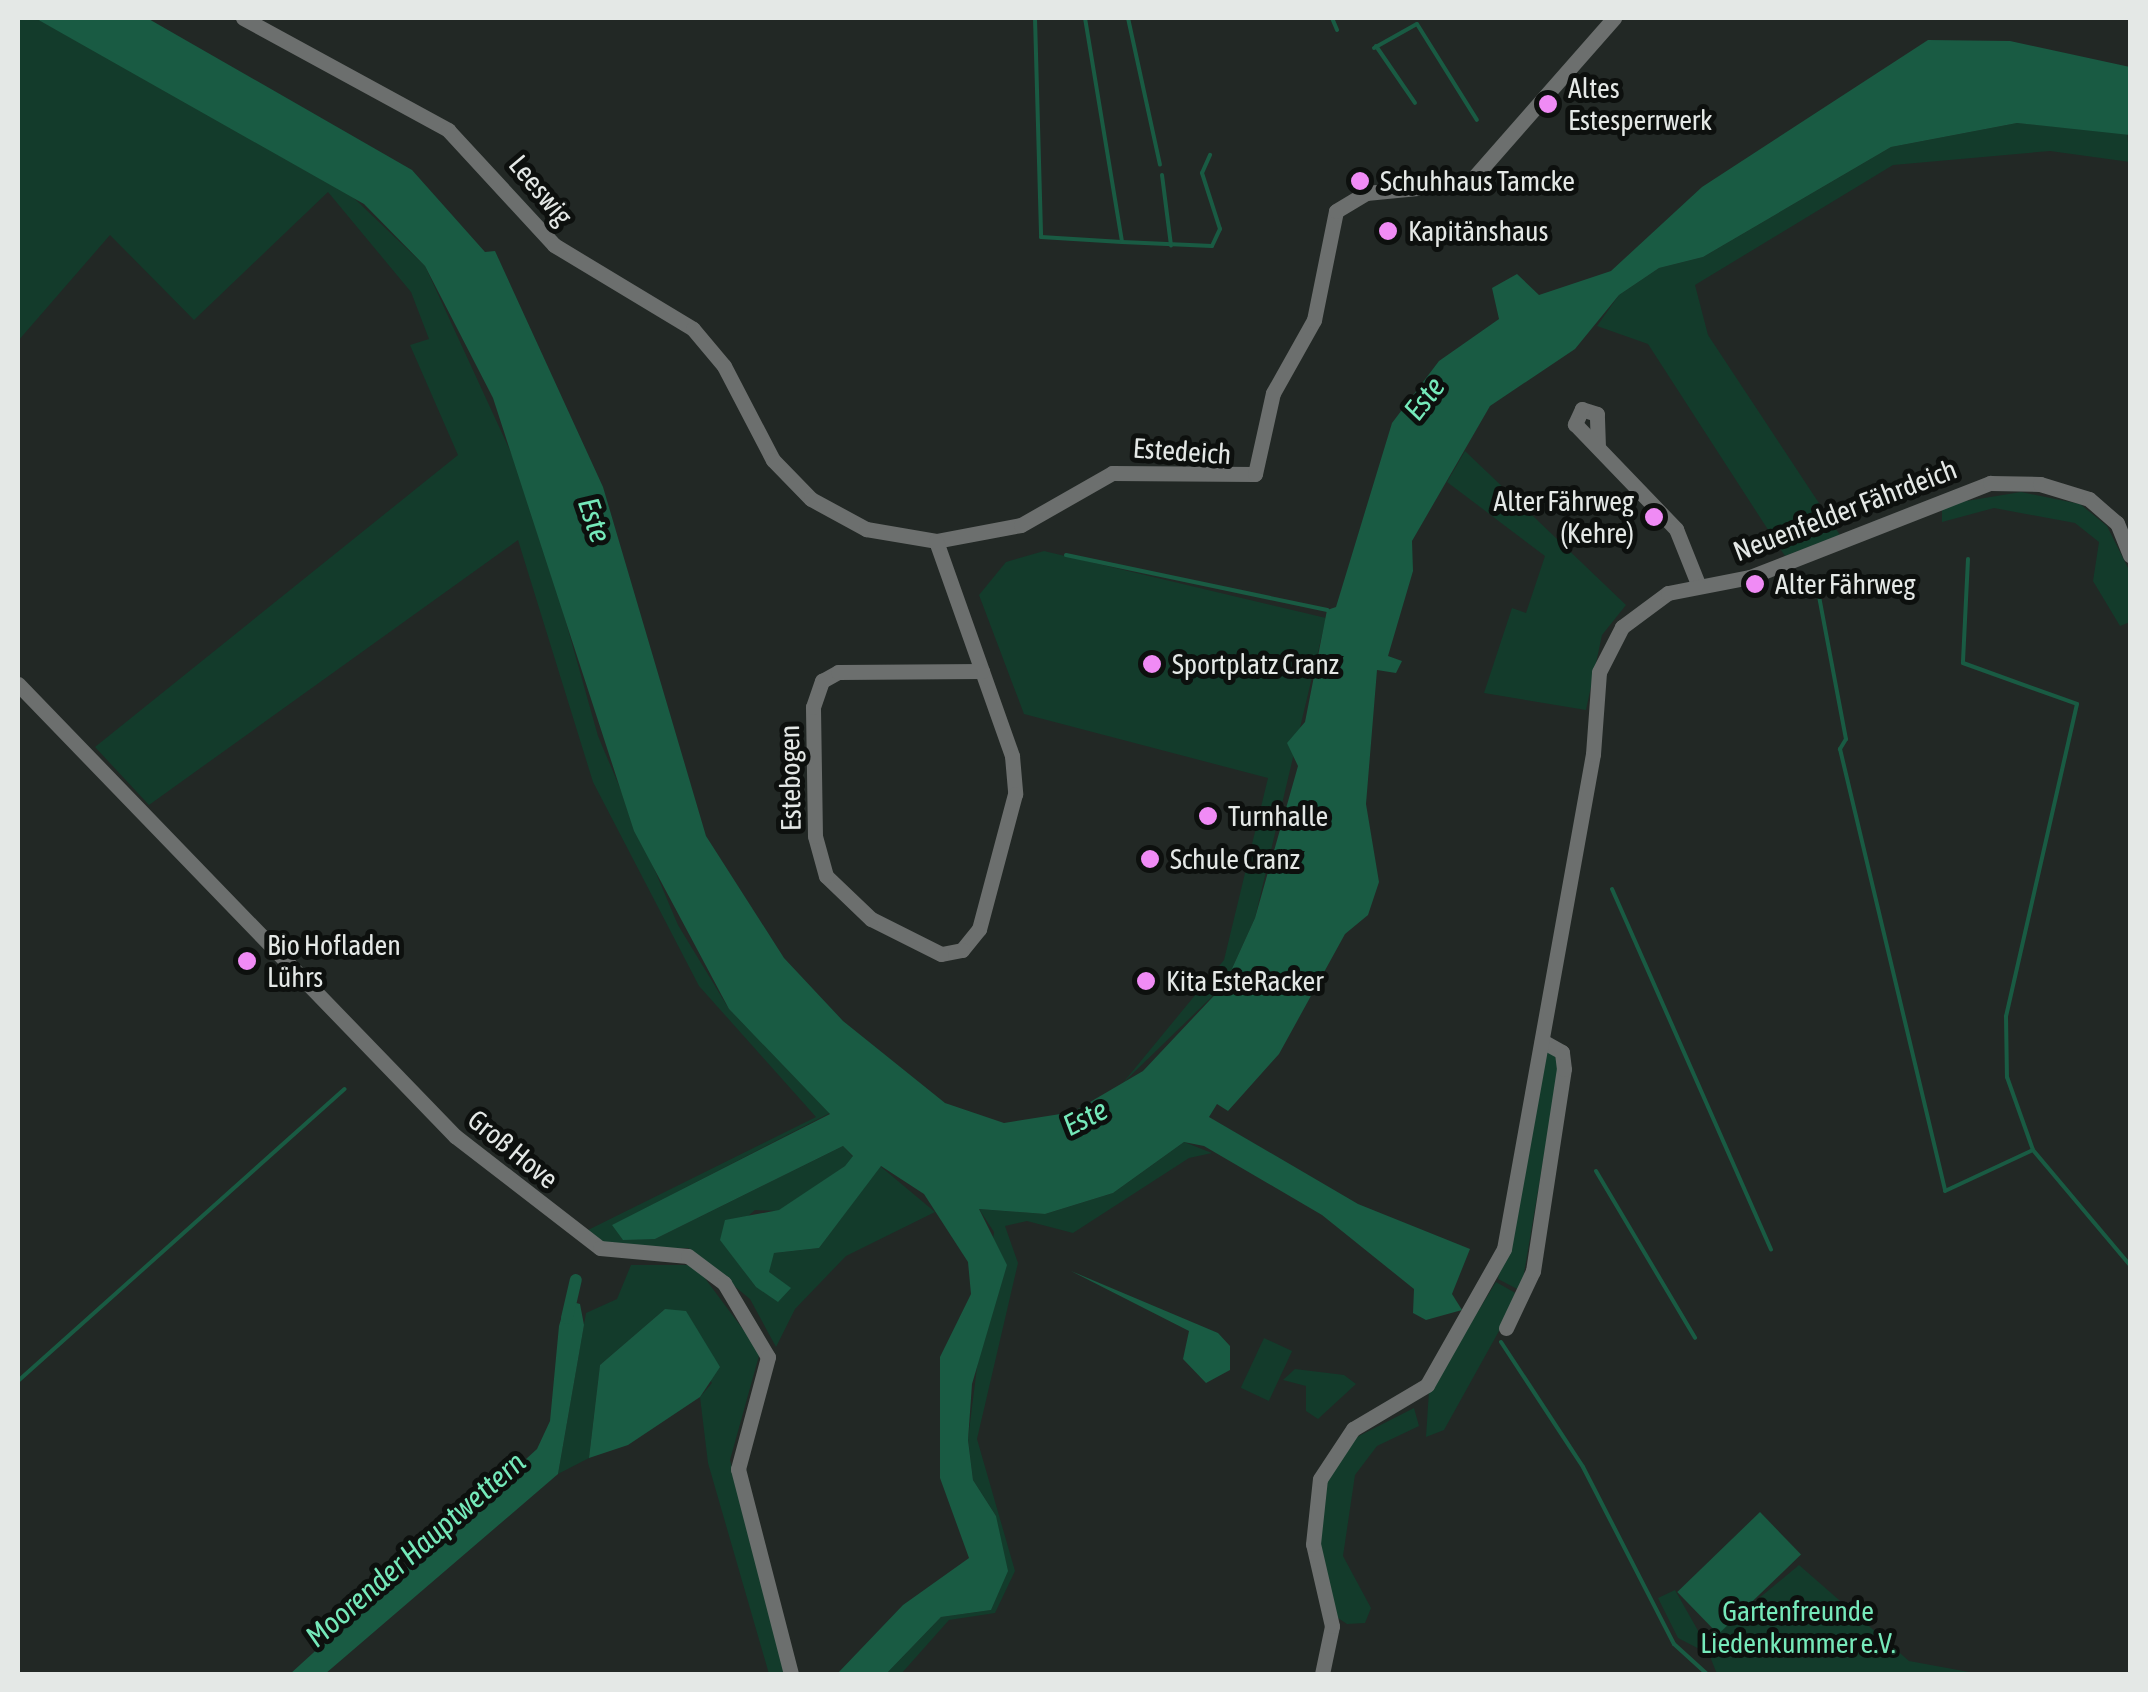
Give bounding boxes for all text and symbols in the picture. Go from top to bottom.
place label: Altes Estesperrwerk [1568,71,1712,137]
marker: Altes Estesperrwerk [1537,93,1559,115]
street label: Leeswig [502,148,580,232]
place label: Schuhhaus Tamcke [1380,164,1575,198]
marker: Schuhhaus Tamcke [1349,170,1371,192]
place label: Kapitänshaus [1408,214,1548,248]
marker: Kapitänshaus [1377,220,1399,242]
water label: Este [1396,369,1452,427]
street label: Estedeich [1132,431,1232,471]
street label: Neuenfelder Fährdeich [1729,452,1961,568]
place label: Alter Fährweg (Kehre) [1493,484,1634,550]
water label: Este [571,493,619,547]
marker: Alter Fährweg (Kehre) [1643,506,1665,528]
place label: Alter Fährweg [1775,567,1916,601]
marker: Alter Fährweg [1744,573,1766,595]
place label: Sportplatz Cranz [1172,647,1339,681]
marker: Sportplatz Cranz [1141,653,1163,675]
street label: Estebogen [772,724,808,832]
place label: Turnhalle [1228,799,1328,833]
marker: Turnhalle [1197,805,1219,827]
place label: Schule Cranz [1170,842,1300,876]
marker: Schule Cranz [1139,848,1161,870]
place label: Bio Hofladen Lührs [267,928,401,994]
marker: Bio Hofladen Lührs [236,950,258,972]
place label: Kita EsteRacker [1166,964,1323,998]
marker: Kita EsteRacker [1135,970,1157,992]
water label: Este [1057,1091,1113,1143]
street label: Groß Hove [461,1102,565,1196]
water label: Moorender Hauptwettern [298,1444,532,1654]
park label: Gartenfreunde Liedenkummer e.V. [1700,1594,1896,1660]

